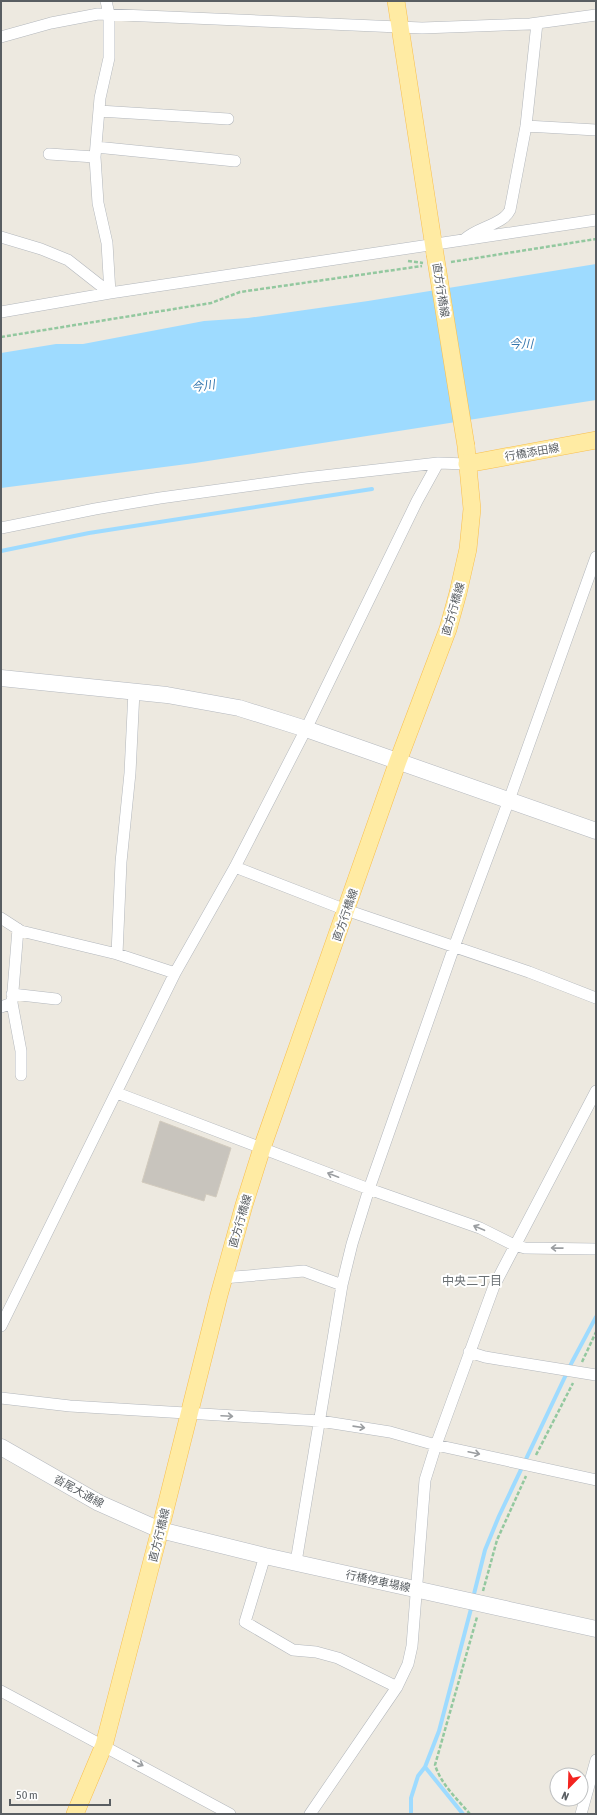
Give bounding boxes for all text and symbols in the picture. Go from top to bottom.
street label: 直方行橋線 [431,262,451,318]
water label: 今川 [509,337,535,351]
water label: 今川 [190,377,218,395]
street label: 行橋添田線 [504,441,560,463]
street label: 直方行橋線 [440,581,466,637]
street label: 直方行橋線 [330,887,360,943]
one-way arrow [327,1170,339,1178]
street label: 直方行橋線 [227,1193,253,1249]
one-way arrow [474,1224,486,1232]
one-way arrow [551,1245,564,1252]
district label: 中央二丁目 [442,1274,502,1288]
one-way arrow [220,1412,233,1419]
one-way arrow [352,1423,365,1431]
one-way arrow [468,1450,481,1458]
street label: 沓尾大通線 [52,1472,106,1510]
street label: 直方行橋線 [147,1507,171,1563]
street label: 行橋停車場線 [344,1568,412,1594]
one-way arrow [132,1760,144,1768]
north arrow [549,1767,589,1807]
scale bar [10,1781,110,1807]
text: 50 m [16,1788,38,1802]
text: N [560,1789,570,1803]

